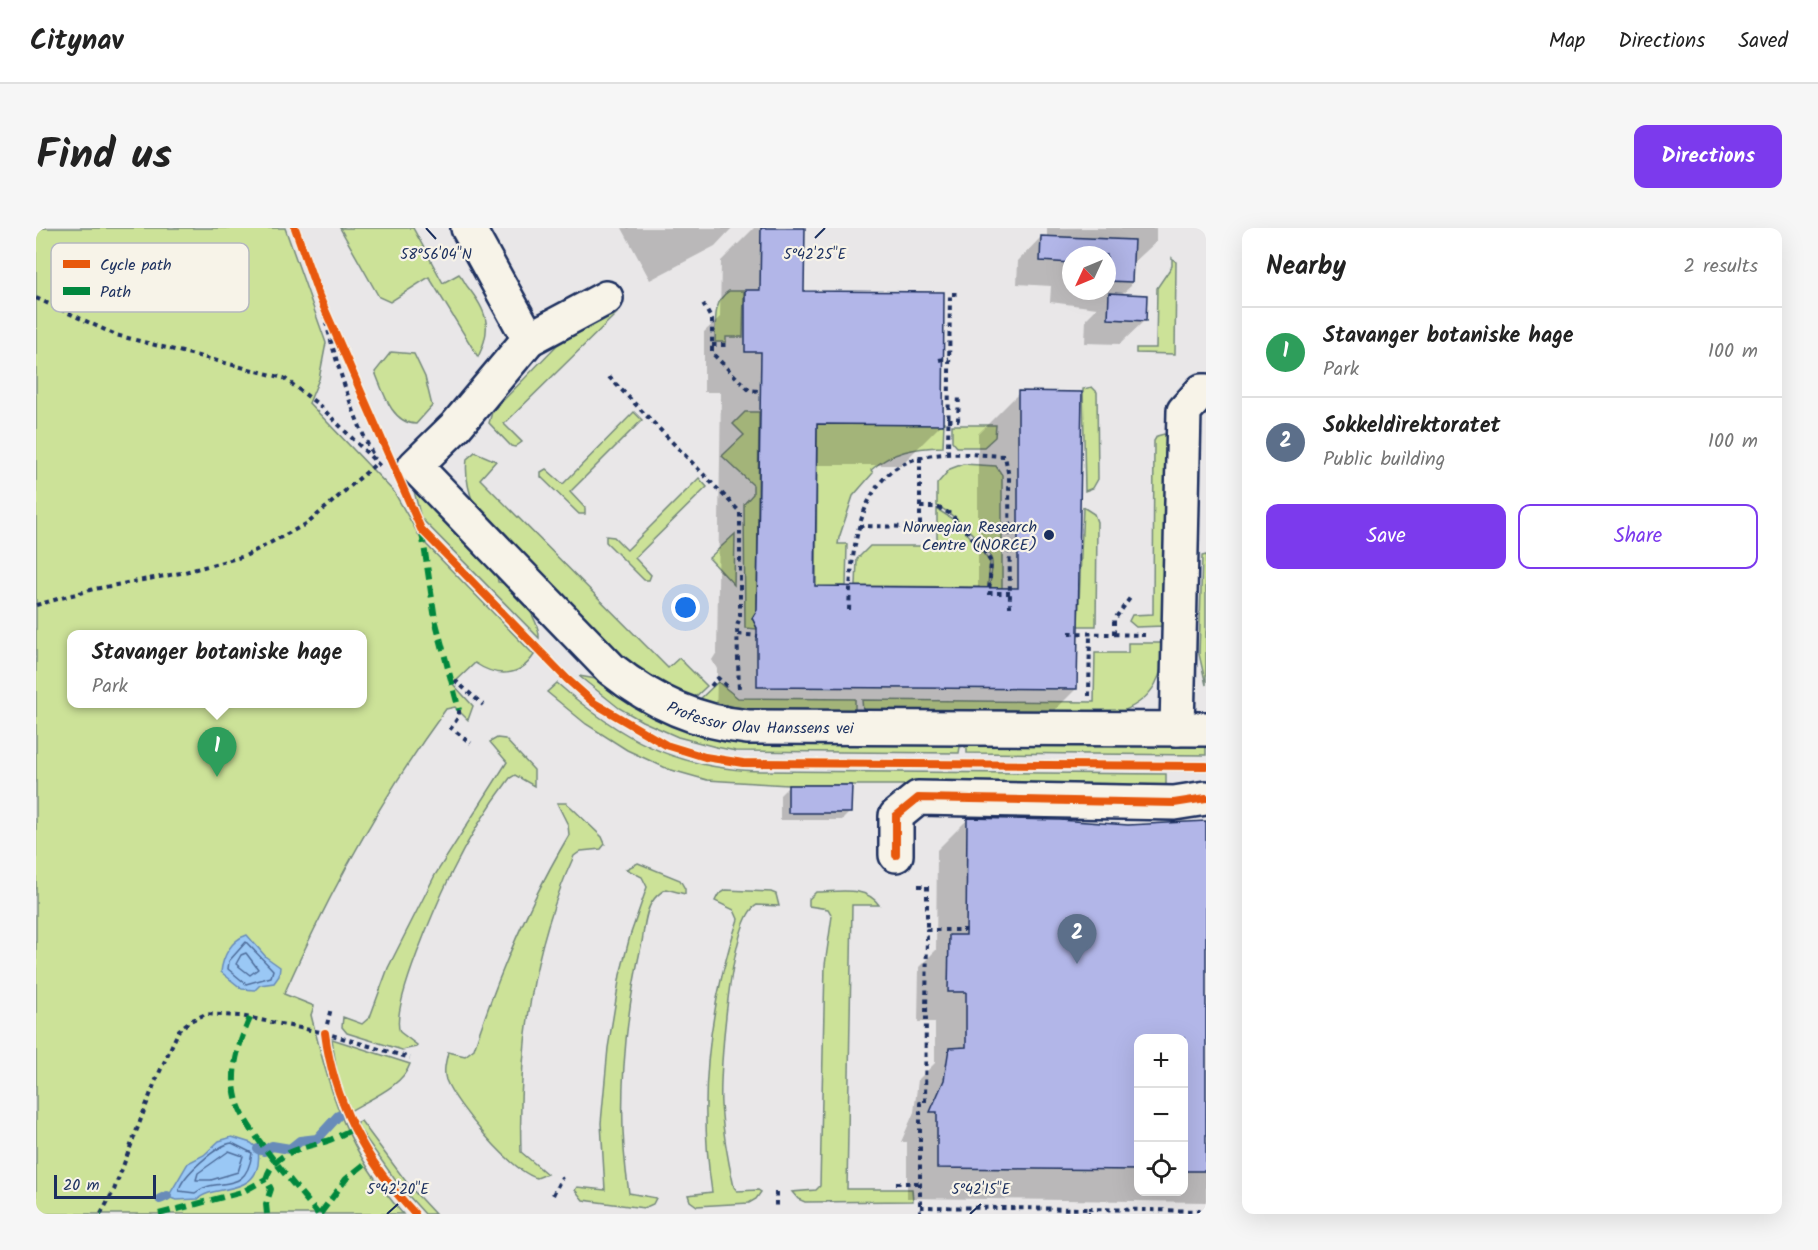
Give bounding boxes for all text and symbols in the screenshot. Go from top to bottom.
text: Citynav [30,19,123,64]
text: Map [1549,25,1585,58]
text: Directions [1618,25,1705,58]
text: Saved [1738,25,1788,58]
text: Find us [36,123,172,190]
button: Directions [1634,125,1782,188]
legend [51,243,249,312]
text: 58°56'04"N [400,243,472,267]
text: 5°42'25"E [784,243,848,267]
north arrow [1062,246,1116,300]
text: Nearby [1266,246,1346,288]
text: 2 results [1683,251,1758,283]
text: Cycle path [100,253,172,278]
text: Path [100,280,131,305]
text: Stavanger botaniske hage [1323,319,1574,354]
text: 1 [1282,336,1289,368]
text: 100 m [1708,336,1758,368]
text: Park [1323,354,1359,386]
text: Sokkeldirektoratet [1323,409,1500,444]
text: 2 [1280,426,1291,458]
text: 100 m [1708,426,1758,458]
text: Public building [1323,444,1445,476]
button: Save [1266,504,1506,569]
button: Share [1518,504,1758,569]
place label: Norwegian Research Centre (NORCE) [903,515,1037,558]
marker: Norwegian Research Centre (NORCE) [1042,528,1056,542]
your location [671,593,700,622]
popup [67,630,367,708]
text: Stavanger botaniske hage [92,636,342,671]
text: Park [92,671,128,703]
street label: Professor Olav Hanssens vei [663,695,855,741]
pin: 1 [198,728,237,777]
pin: 2 [1058,914,1096,964]
map controls [1134,1034,1188,1196]
button: + [1134,1034,1188,1088]
button: − [1134,1088,1188,1142]
button: locate [1134,1142,1188,1196]
scale bar [54,1172,156,1200]
text: 20 m [63,1173,99,1198]
text: 5°42'20"E [367,1178,430,1202]
text: 5°42'15"E [952,1178,1012,1202]

